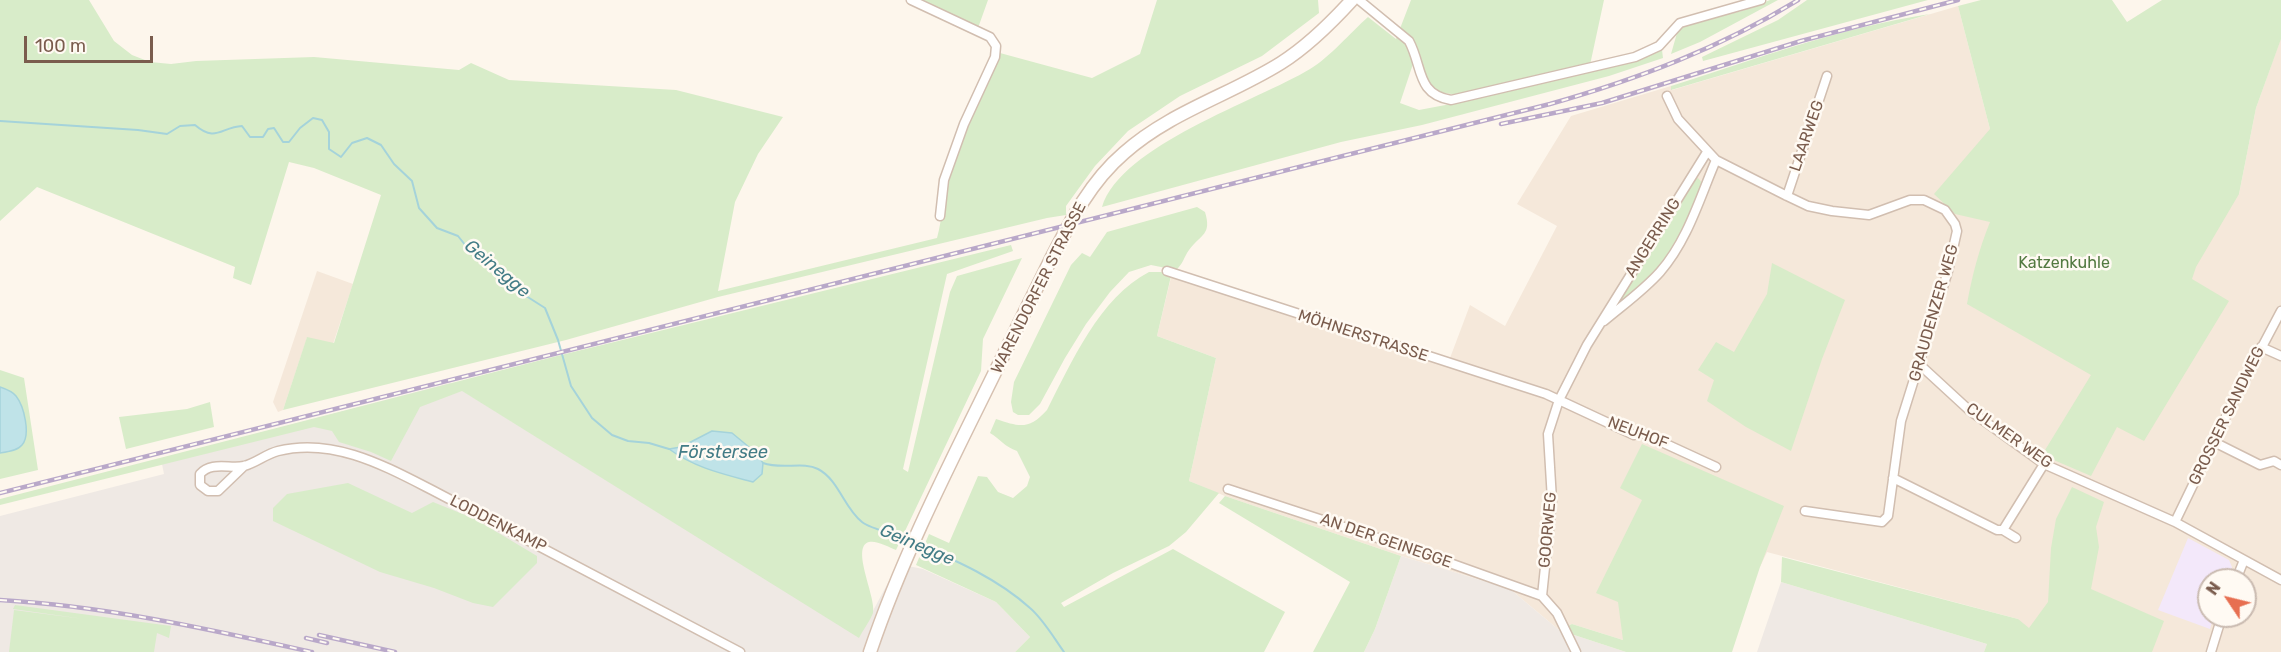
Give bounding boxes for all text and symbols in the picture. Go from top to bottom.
scale bar [27,24,156,62]
text: 100 m [35,35,86,57]
street label: LAARWEG [1786,98,1828,174]
street label: ANGERRING [1621,195,1685,281]
street label: WARENDORFER STRASSE [987,199,1091,377]
water label: Geinegge [460,235,534,303]
street label: GRAUDENZER WEG [1905,242,1963,384]
park label: Katzenkuhle [2018,253,2110,273]
street label: MÖHNERSTRASSE [1295,306,1431,366]
street label: GROSSER SANDWEG [2185,343,2269,489]
street label: CULMER WEG [1962,399,2056,473]
street label: NEUHOF [1605,413,1671,453]
water label: Förstersee [678,442,768,464]
street label: LODDENKAMP [446,491,550,557]
street label: GOORWEG [1535,491,1561,569]
street label: AN DER GEINEGGE [1318,509,1454,573]
water label: Geinegge [876,520,958,570]
north arrow [2197,568,2257,628]
text: N [2202,578,2225,599]

